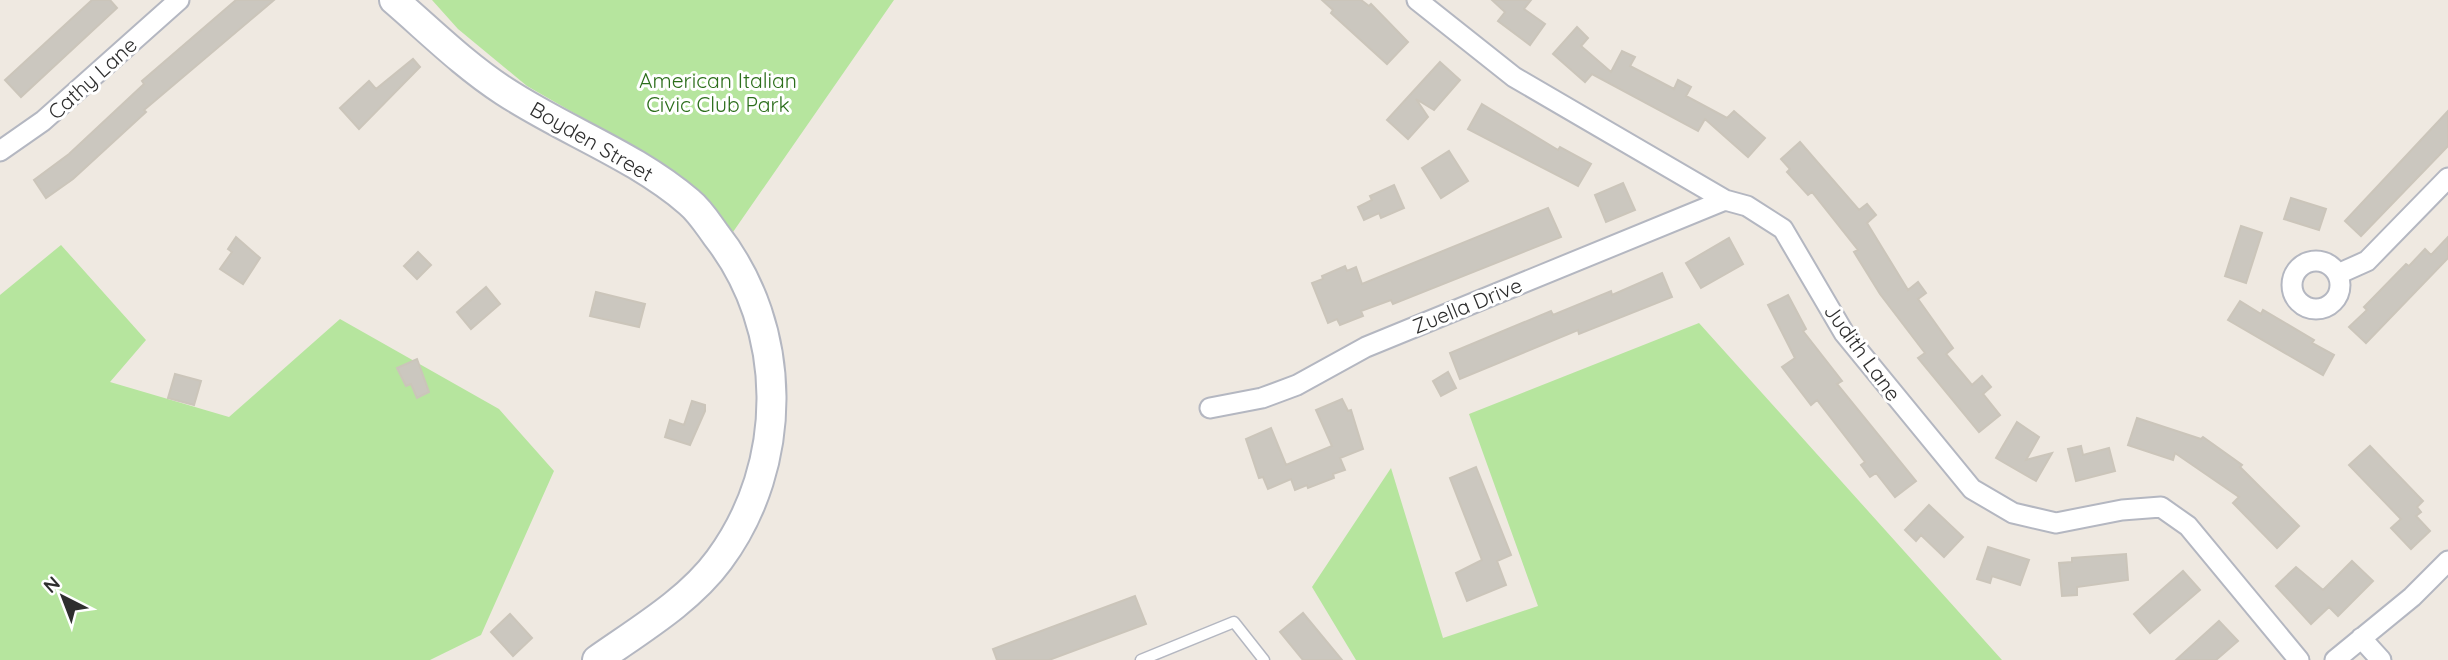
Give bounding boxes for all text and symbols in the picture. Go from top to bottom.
street label: Cathy Lane [42,31,142,125]
park label: American Italian Civic Club Park [639,67,797,117]
street label: Boyden Street [526,95,658,187]
street label: Zuella Drive [1408,271,1526,339]
street label: Judith Lane [1819,298,1907,406]
north arrow [28,562,98,632]
text: N [38,571,65,598]

